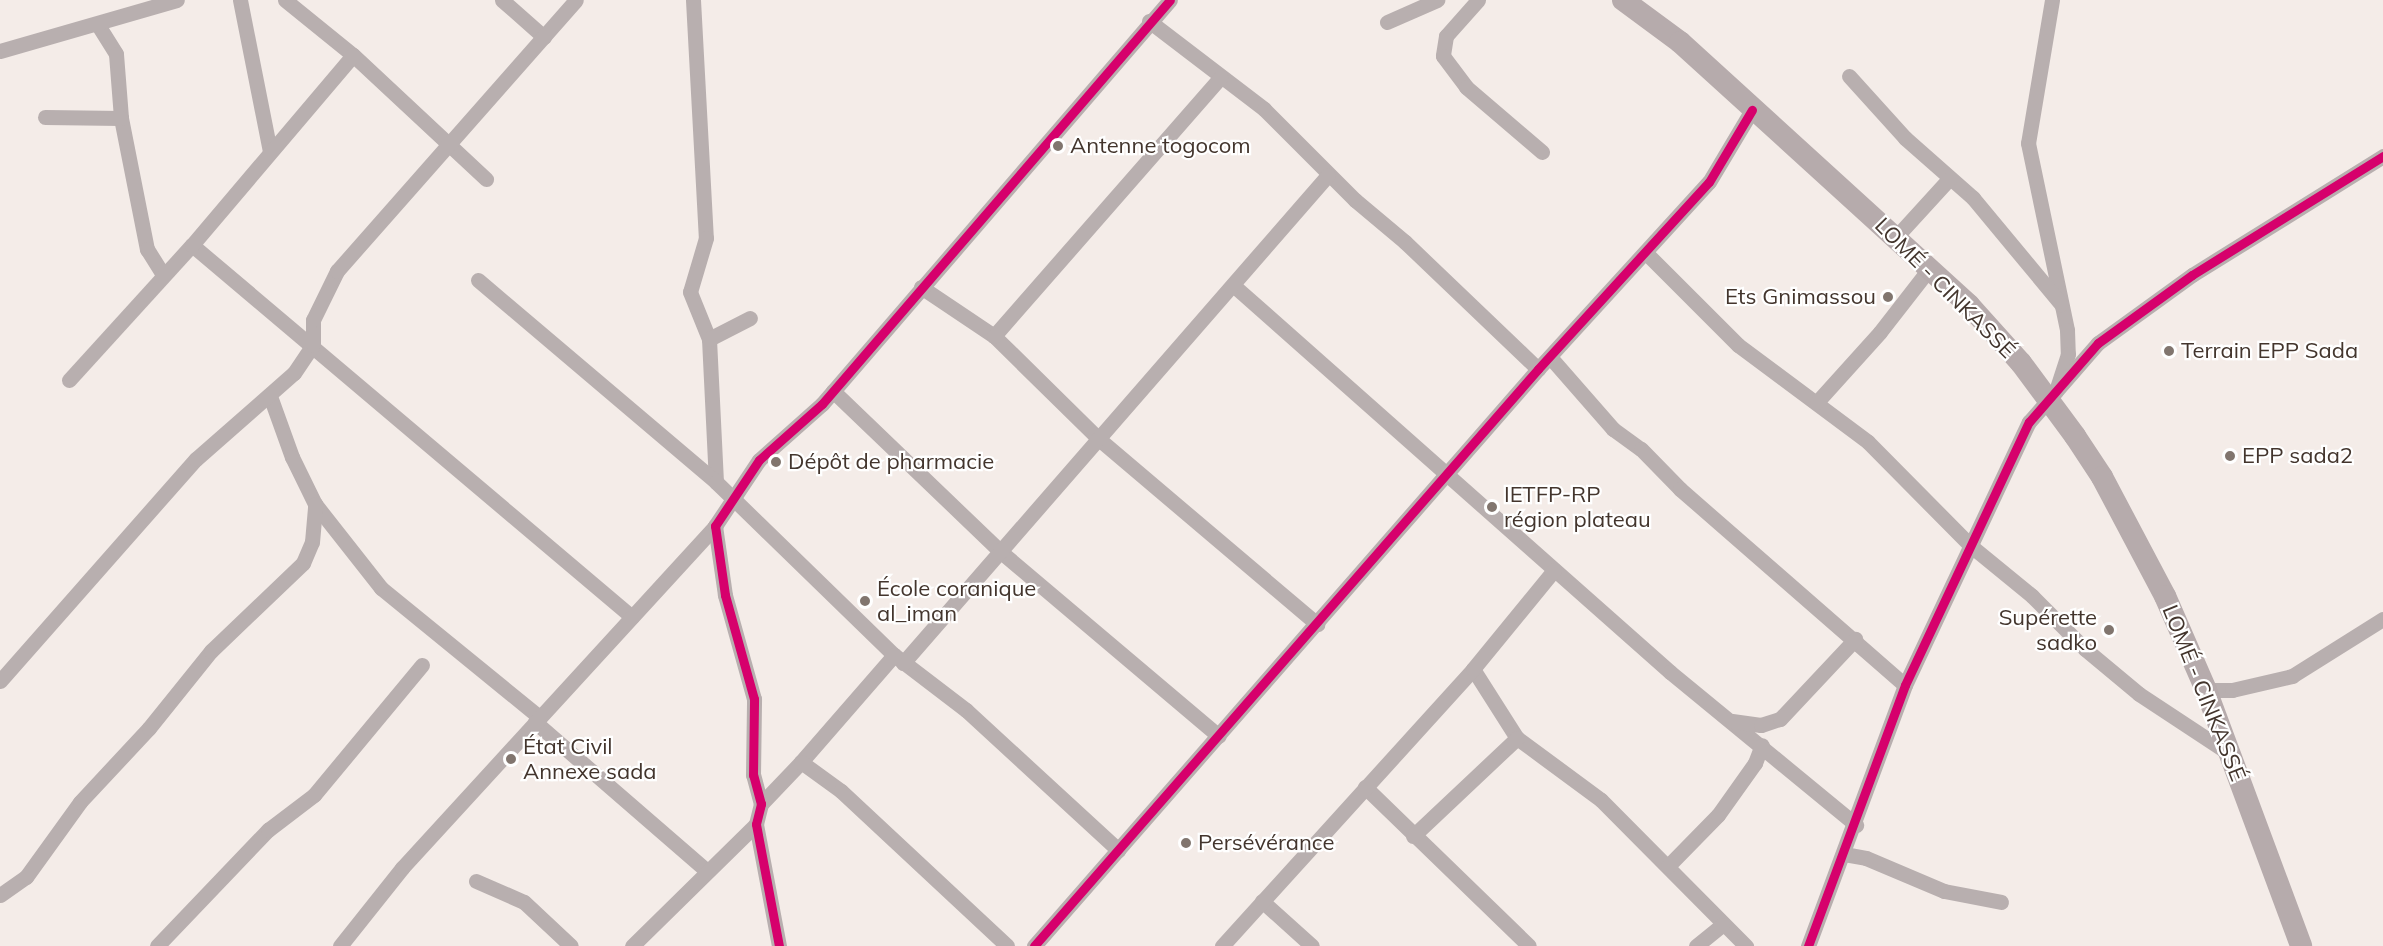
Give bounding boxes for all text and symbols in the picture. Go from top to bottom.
place label: Antenne togocom [1070,133,1251,159]
marker: Antenne togocom [1051,139,1065,153]
street label: LOMÉ - CINKASSÉ [1869,212,2021,364]
place label: Ets Gnimassou [1725,284,1876,310]
marker: Ets Gnimassou [1881,290,1895,304]
place label: Terrain EPP Sada [2181,338,2358,364]
marker: Terrain EPP Sada [2162,344,2176,358]
place label: EPP sada2 [2242,443,2353,469]
place label: Dépôt de pharmacie [788,449,994,475]
marker: EPP sada2 [2223,449,2237,463]
marker: Dépôt de pharmacie [769,455,783,469]
place label: IETFP-RP région plateau [1504,481,1651,532]
marker: IETFP-RP région plateau [1485,500,1499,514]
place label: École coranique al_iman [877,575,1036,626]
marker: École coranique al_iman [858,594,872,608]
street label: LOMÉ - CINKASSÉ [2157,601,2251,785]
place label: Supérette sadko [1999,604,2097,656]
marker: Supérette sadko [2102,623,2116,637]
place label: État Civil Annexe sada [523,733,657,784]
marker: État Civil Annexe sada [504,752,518,766]
place label: Persévérance [1198,830,1335,856]
marker: Persévérance [1179,836,1193,850]

